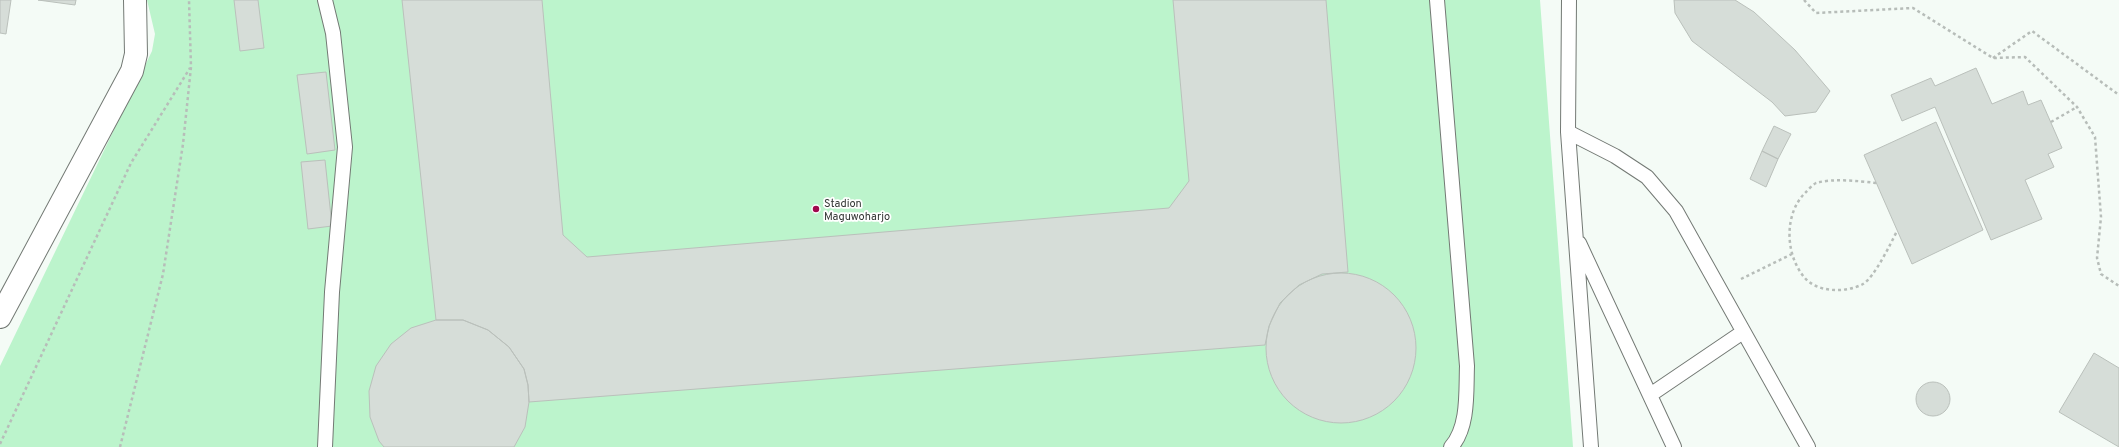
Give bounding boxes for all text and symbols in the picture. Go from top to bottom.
place label: Stadion Maguwoharjo [824,197,890,224]
marker: Stadion Maguwoharjo [811,204,821,214]

